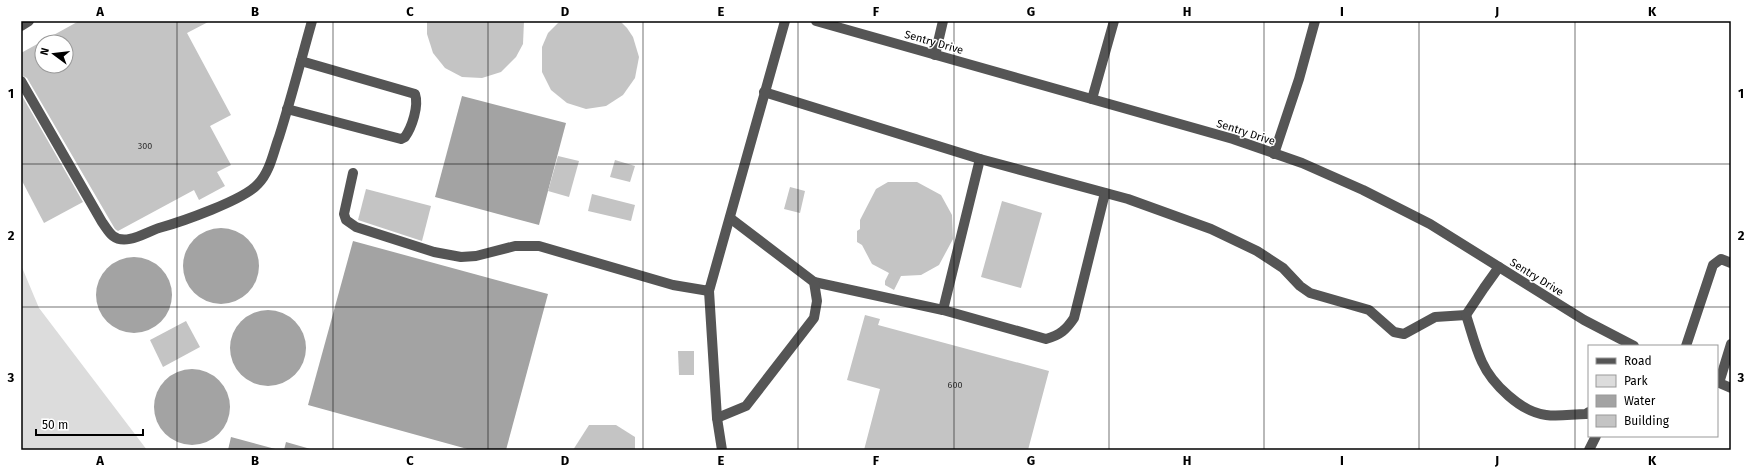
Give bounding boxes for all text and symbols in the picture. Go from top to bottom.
text: A [95,4,104,19]
text: B [251,4,259,19]
text: C [406,4,414,19]
text: D [561,4,570,19]
text: E [718,4,725,19]
text: F [873,4,880,19]
text: G [1027,4,1035,19]
text: H [1183,4,1191,19]
text: I [1340,4,1344,19]
text: J [1494,4,1499,19]
text: K [1648,4,1657,19]
street label: Sentry Drive [903,28,965,57]
north arrow [34,34,74,74]
text: N [38,46,52,57]
text: 1 [8,86,14,101]
text: 1 [1738,86,1744,101]
street label: Sentry Drive [1215,117,1277,148]
house number: 300 [138,141,152,151]
text: 2 [8,228,15,243]
text: 2 [1738,228,1745,243]
street label: Sentry Drive [1508,256,1566,299]
legend [1588,345,1718,437]
text: Road [1624,354,1652,368]
text: 3 [7,370,15,385]
text: 3 [1737,370,1745,385]
text: Park [1624,374,1648,388]
house number: 600 [948,380,962,390]
text: Water [1624,394,1656,408]
scale bar [36,411,143,437]
text: Building [1624,414,1670,428]
text: 50 m [42,418,68,432]
text: A [95,453,104,468]
text: B [251,453,259,468]
text: C [406,453,414,468]
text: D [561,453,570,468]
text: E [718,453,725,468]
text: F [873,453,880,468]
text: G [1027,453,1035,468]
text: H [1183,453,1191,468]
text: I [1340,453,1344,468]
text: J [1494,453,1499,468]
text: K [1648,453,1657,468]

